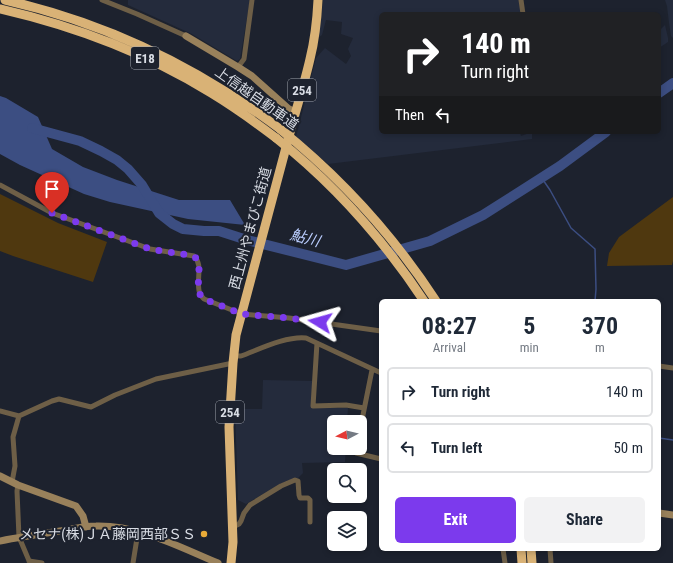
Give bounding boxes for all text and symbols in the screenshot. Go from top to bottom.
text: 140 m [461,27,531,60]
icon: right [395,28,447,80]
road number: E18 [131,47,159,69]
text: Turn right [461,61,529,82]
street label: 上信越自動車道 [212,63,302,133]
road number: 254 [288,79,316,101]
icon: left [432,104,454,126]
text: Then [395,106,424,124]
street label: 西上州やまびこ街道 [226,165,274,291]
pin [35,172,69,213]
icon: arrive [41,178,63,200]
water label: 鮎川 [288,225,324,251]
position arrow [299,301,341,343]
text: 08:27 [422,312,477,340]
text: 5 [523,312,535,340]
text: 370 [582,312,618,340]
text: Arrival [433,340,466,355]
text: min [520,340,539,355]
text: m [595,340,605,355]
icon: right [397,381,419,403]
text: Turn right [431,383,490,401]
text: 140 m [606,383,643,401]
road number: 254 [216,401,244,423]
north arrow [327,415,367,455]
map controls [327,415,367,551]
icon: left [397,437,419,459]
text: Turn left [431,439,482,457]
text: 50 m [613,439,643,457]
button: search [327,463,367,503]
button: Exit [395,497,516,543]
button: Share [524,497,645,543]
button: layers [327,511,367,551]
place label: メセナ(株)ＪＡ藤岡西部ＳＳ [19,526,196,543]
marker: メセナ(株)ＪＡ藤岡西部ＳＳ [199,529,209,539]

